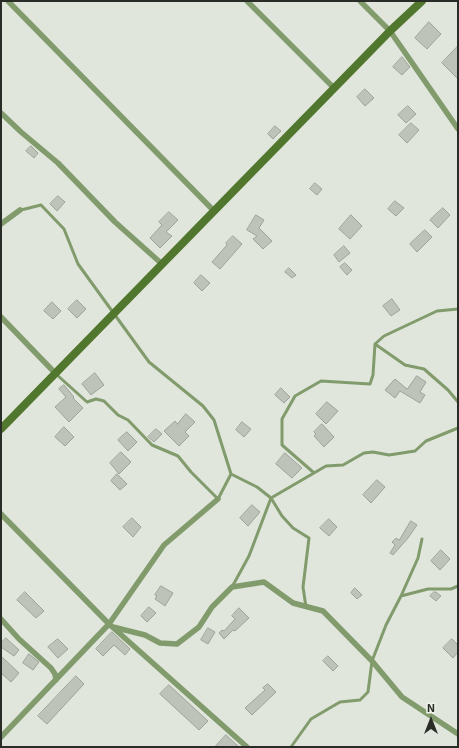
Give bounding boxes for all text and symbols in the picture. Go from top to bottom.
north arrow [411,700,451,740]
text: N [427,701,435,714]

